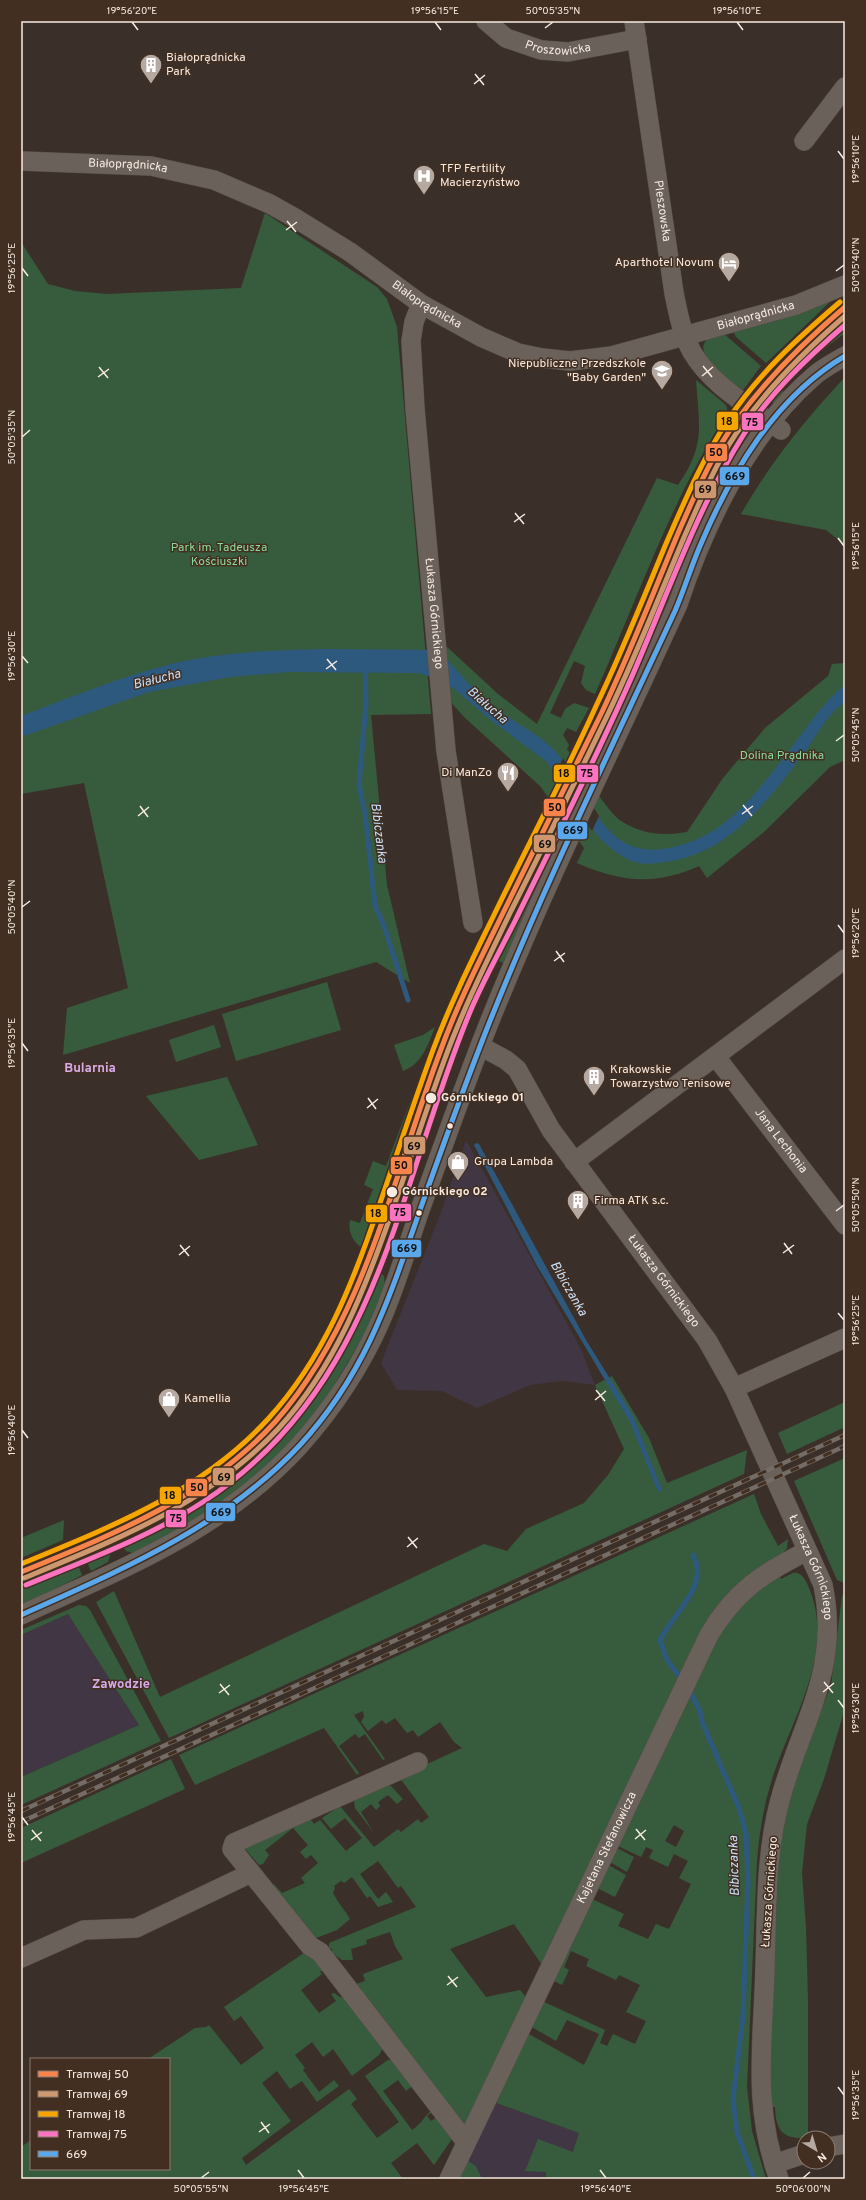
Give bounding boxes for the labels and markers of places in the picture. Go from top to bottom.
place label: Białoprądnicka Park [166,50,246,80]
building icon: Białoprądnicka Park [138,52,164,85]
place label: TFP Fertility Macierzyństwo [440,161,520,191]
hospital icon: TFP Fertility Macierzyństwo [411,163,437,196]
hotel icon: Aparthotel Novum [716,250,742,283]
place label: Aparthotel Novum [615,255,714,271]
place label: Niepubliczne Przedszkole "Baby Garden" [508,356,646,386]
school or university icon: Niepubliczne Przedszkole "Baby Garden" [649,358,675,391]
restaurant icon: Di ManZo [495,760,521,793]
place label: Di ManZo [441,765,492,781]
place label: Krakowskie Towarzystwo Tenisowe [610,1062,731,1092]
building icon: Krakowskie Towarzystwo Tenisowe [581,1064,607,1097]
place label: Górnickiego 01 [441,1090,524,1106]
marker: Górnickiego 01 [424,1091,438,1105]
unlabelled marker [445,1121,455,1131]
shop icon: Grupa Lambda [445,1149,471,1182]
place label: Grupa Lambda [474,1154,553,1170]
place label: Górnickiego 02 [402,1184,488,1200]
marker: Górnickiego 02 [385,1185,399,1199]
building icon: Firma ATK s.c. [565,1188,591,1221]
place label: Firma ATK s.c. [594,1193,669,1209]
unlabelled marker [414,1208,424,1218]
shop icon: Kamellia [156,1386,182,1419]
place label: Kamellia [184,1391,231,1407]

